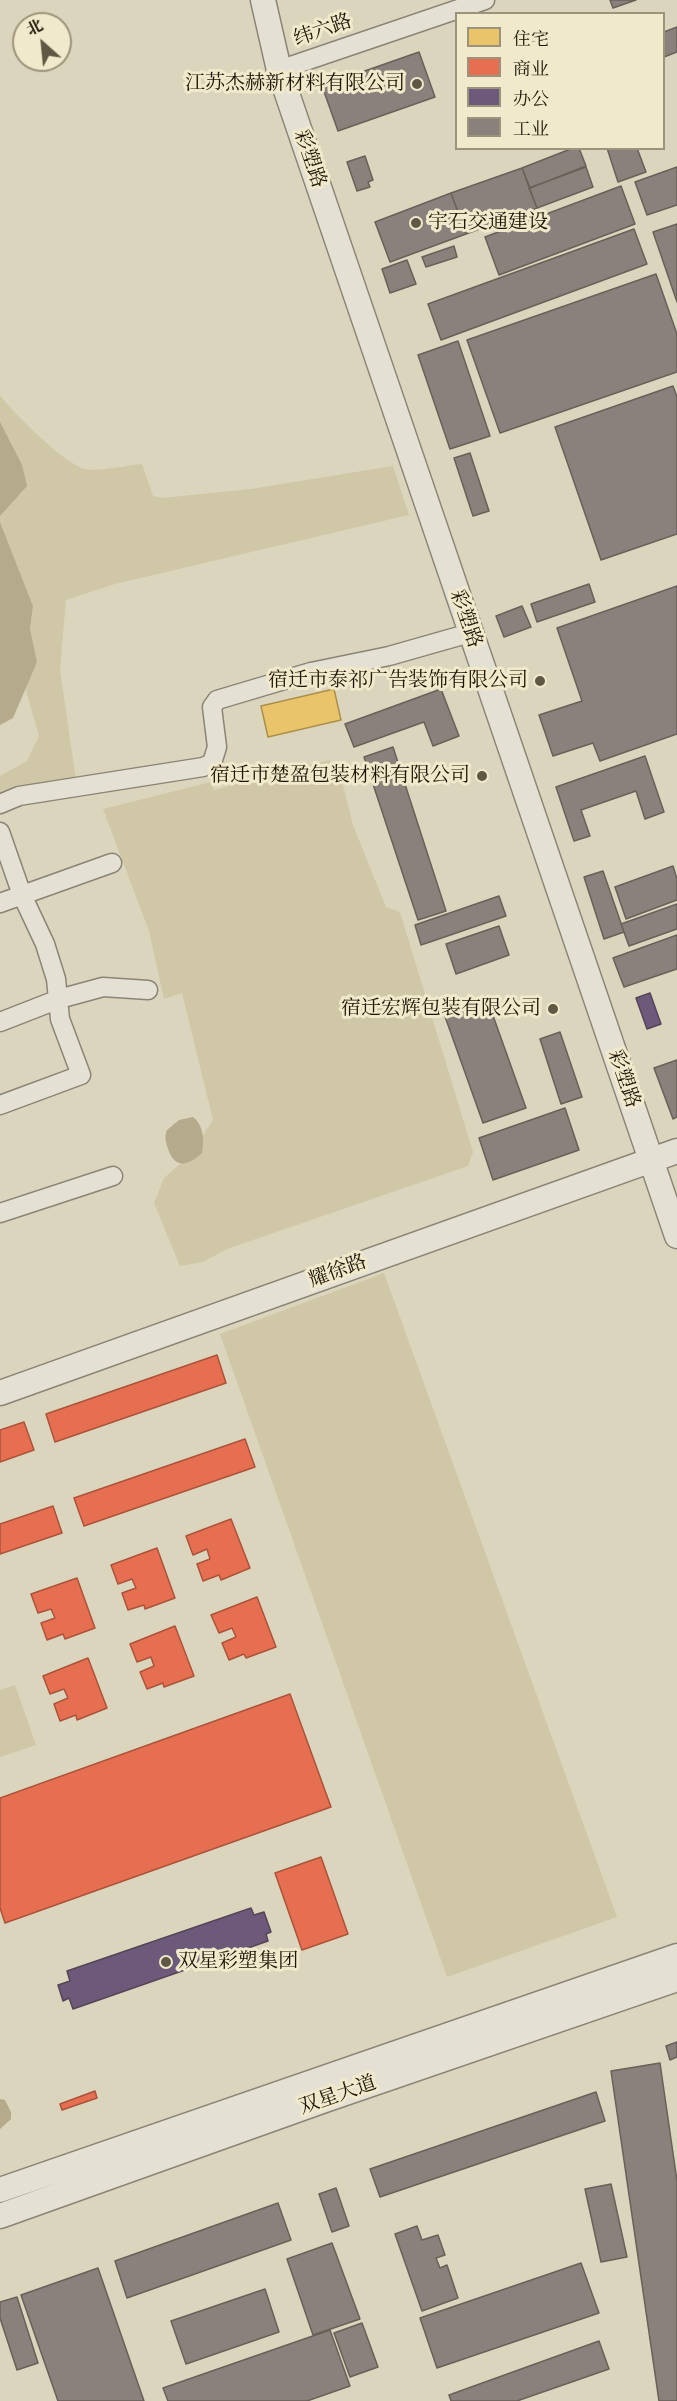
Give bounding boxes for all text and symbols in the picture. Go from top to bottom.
street label: 纬六路 [291,10,355,52]
north arrow [12,12,72,72]
legend [455,12,665,150]
text: 北 [23,15,46,40]
text: 住宅 [513,28,549,51]
text: 商业 [513,58,549,81]
place label: 江苏杰赫新材料有限公司 [185,72,405,96]
marker: 江苏杰赫新材料有限公司 [410,77,424,91]
text: 办公 [513,88,549,111]
text: 工业 [513,118,549,141]
street label: 彩塑路 [288,127,330,191]
place label: 宇石交通建设 [428,211,548,235]
marker: 宇石交通建设 [409,216,423,230]
street label: 彩塑路 [444,587,486,651]
place label: 宿迁市泰祁广告装饰有限公司 [268,669,528,693]
marker: 宿迁市泰祁广告装饰有限公司 [533,674,547,688]
place label: 宿迁市楚盈包装材料有限公司 [210,764,470,788]
marker: 宿迁市楚盈包装材料有限公司 [475,769,489,783]
place label: 宿迁宏辉包装有限公司 [341,997,541,1021]
marker: 宿迁宏辉包装有限公司 [546,1002,560,1016]
street label: 彩塑路 [602,1047,644,1111]
street label: 耀徐路 [306,1250,370,1294]
place label: 双星彩塑集团 [178,1950,298,1974]
marker: 双星彩塑集团 [159,1955,173,1969]
street label: 双星大道 [296,2072,380,2120]

